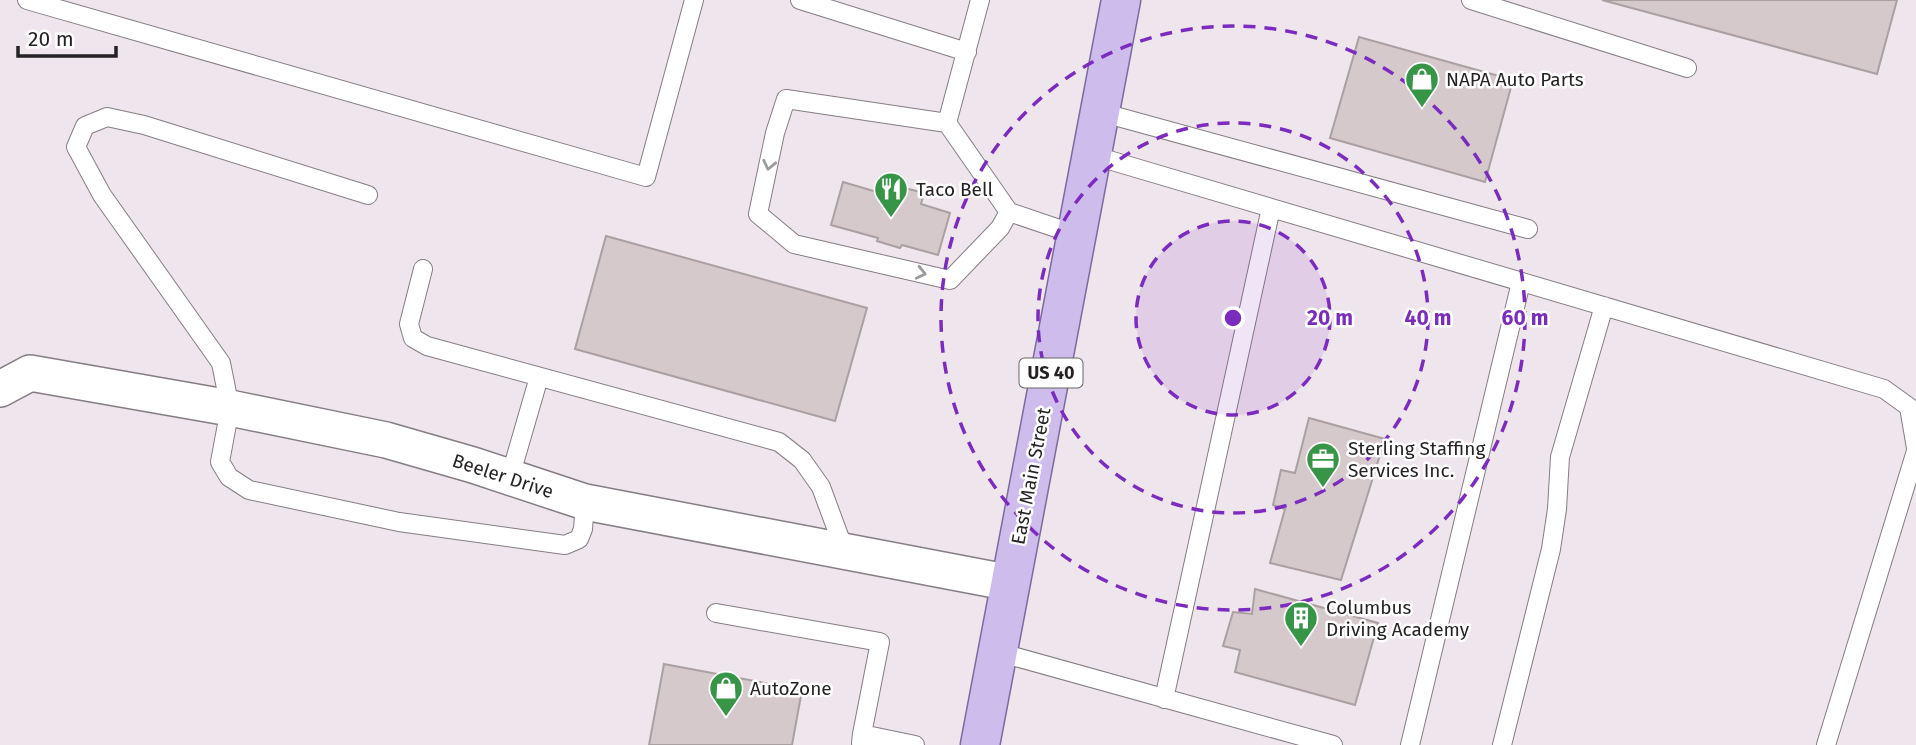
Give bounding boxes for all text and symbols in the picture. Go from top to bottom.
scale bar [18,14,116,58]
text: 20 m [28,26,74,52]
shop icon: NAPA Auto Parts [1403,60,1441,109]
place label: NAPA Auto Parts [1446,68,1584,91]
one-way arrow [762,159,777,171]
restaurant icon: Taco Bell [872,170,910,219]
place label: Taco Bell [916,178,994,201]
one-way arrow [915,265,927,279]
text: 20 m [1307,305,1353,331]
text: 40 m [1405,305,1451,331]
text: 60 m [1502,305,1548,331]
centre of rings [1221,306,1245,330]
road number: US 40 [1020,358,1082,388]
street label: East Main Street [1006,405,1056,546]
place label: Sterling Staffing Services Inc. [1348,437,1485,482]
office icon: Sterling Staffing Services Inc. [1304,440,1342,489]
street label: Beeler Drive [450,449,556,503]
place label: Columbus Driving Academy [1326,596,1470,641]
building icon: Columbus Driving Academy [1282,599,1320,648]
shop icon: AutoZone [707,669,745,718]
place label: AutoZone [750,677,832,700]

